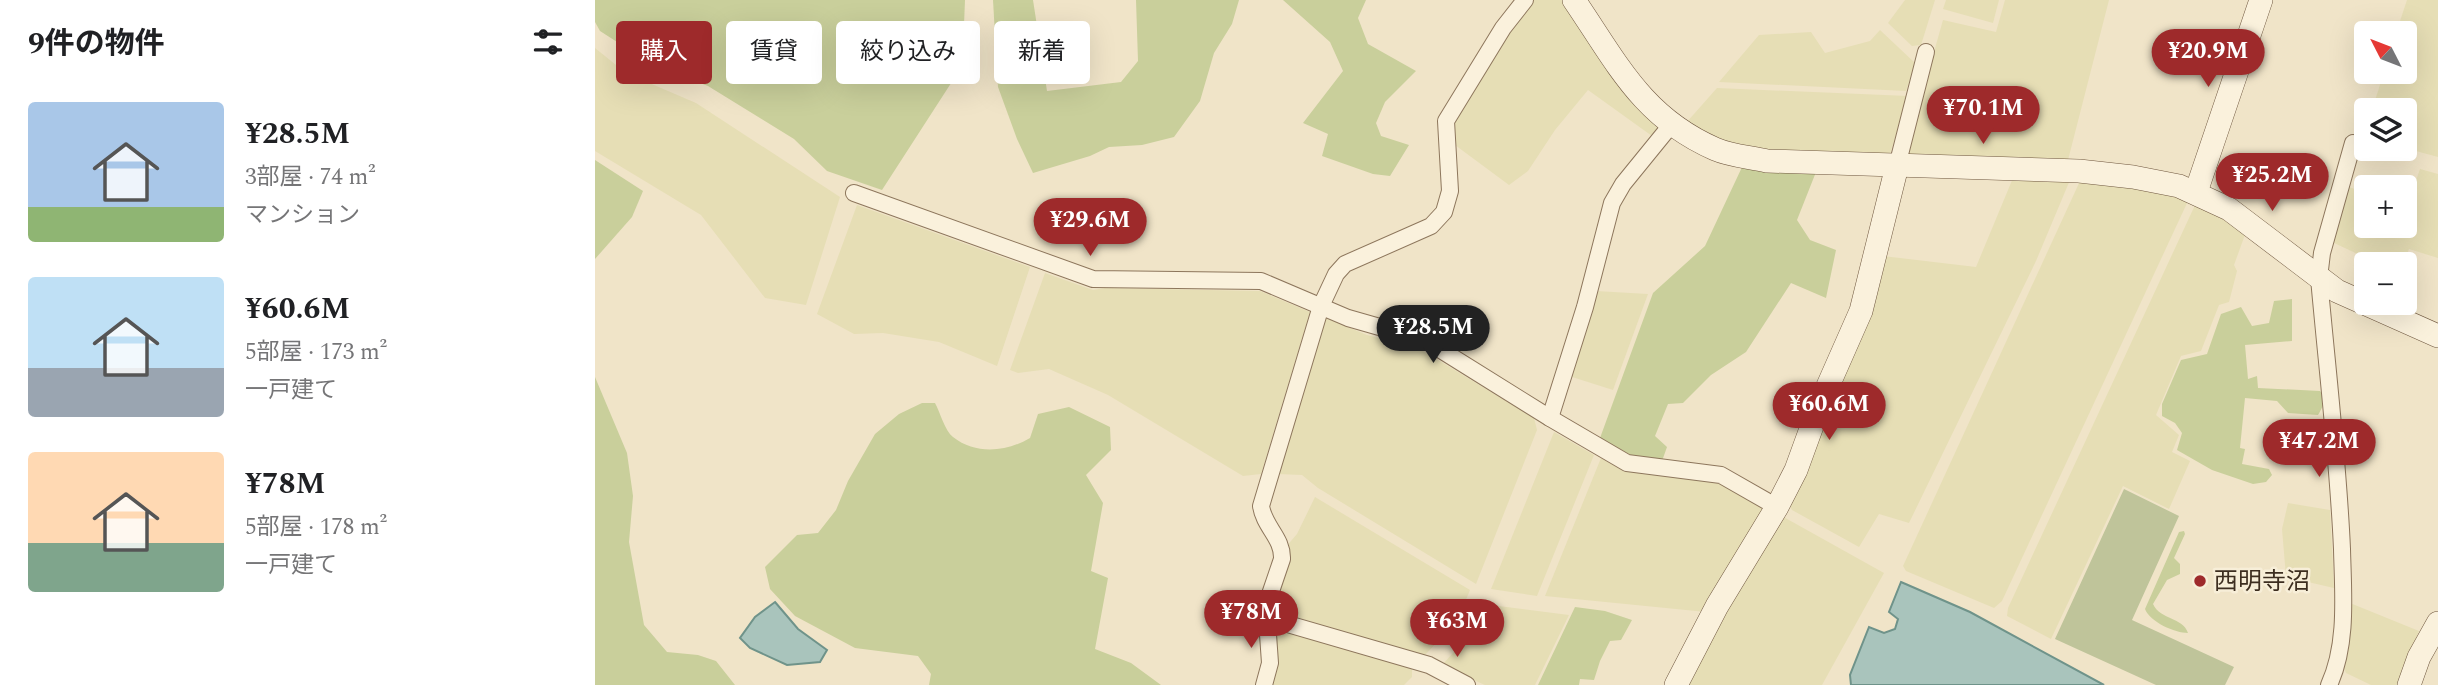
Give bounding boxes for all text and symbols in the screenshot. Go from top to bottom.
text: 9件の物件 [28,21,165,67]
chip: 購入 [616,21,712,84]
chip: 賃貸 [726,21,822,84]
chip: 絞り込み [836,21,980,84]
chip: 新着 [994,21,1090,84]
north arrow [2354,21,2417,84]
map controls [2354,21,2417,315]
icon: filters [529,23,567,61]
pin: ¥20.9M [2151,29,2265,89]
text: ¥20.9M [2168,34,2248,69]
pin: ¥70.1M [1926,86,2040,146]
text: ¥70.1M [1943,91,2023,126]
button: layers [2354,98,2417,161]
text: ¥28.5M [245,111,350,157]
icon: home [84,130,168,214]
pin: ¥25.2M [2215,154,2329,213]
text: ¥25.2M [2232,158,2312,193]
text: 3部屋 · 74 m² [245,160,376,195]
button: + [2354,175,2417,238]
text: マンション [245,198,360,233]
pin: ¥29.6M [1033,198,1147,258]
text: ¥29.6M [1050,203,1130,238]
button: − [2354,252,2417,315]
text: ¥60.6M [245,286,350,332]
icon: home [84,305,168,389]
pin: ¥28.5M [1376,306,1490,365]
text: ¥28.5M [1393,310,1473,345]
text: 5部屋 · 173 m² [245,335,387,370]
text: 一戸建て [245,373,337,408]
pin: ¥60.6M [1772,382,1886,442]
text: ¥60.6M [1789,387,1869,422]
pin: ¥47.2M [2262,420,2376,479]
text: ¥47.2M [2279,424,2359,459]
text: ¥78M [245,461,325,507]
icon: home [84,480,168,564]
text: 5部屋 · 178 m² [245,510,387,545]
text: 一戸建て [245,548,337,583]
place label: 西明寺沼 [2214,564,2310,600]
marker: 西明寺沼 [2192,573,2208,589]
pin: ¥78M [1210,590,1292,650]
text: ¥78M [1220,595,1282,630]
pin: ¥63M [1416,600,1498,659]
text: ¥63M [1426,604,1488,639]

